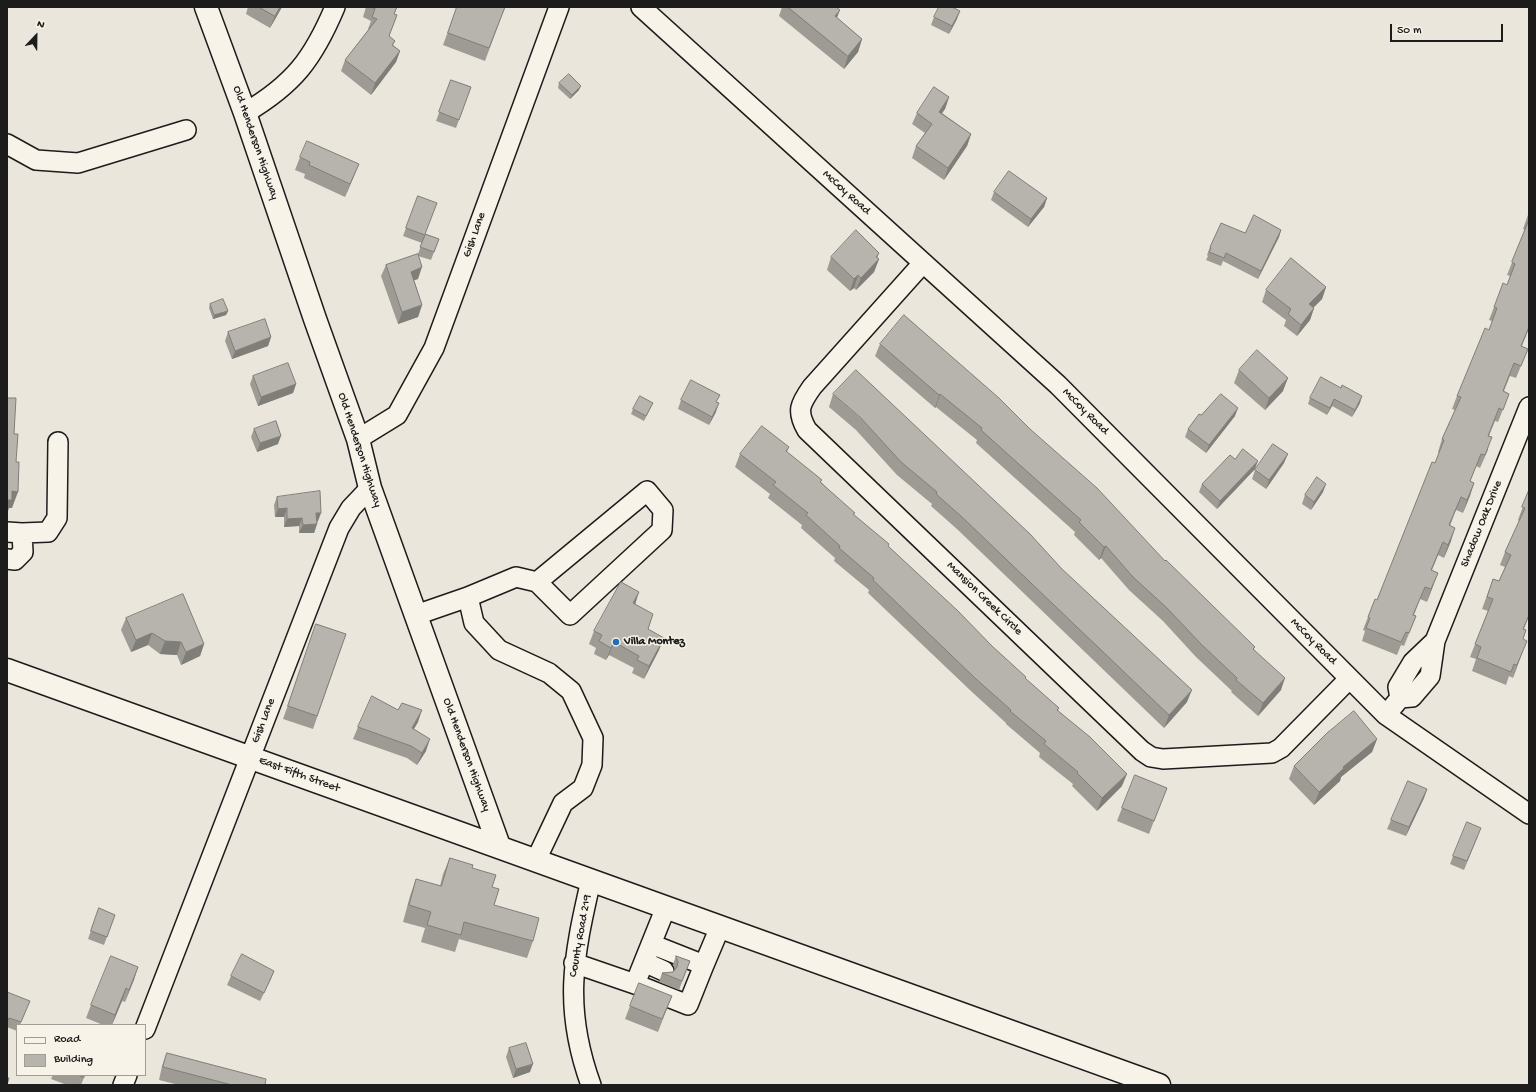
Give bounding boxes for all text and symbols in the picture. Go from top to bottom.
north arrow [16,16,56,56]
scale bar [1392,16,1505,42]
text: N [35,18,46,32]
text: 50 m [1397,24,1422,38]
street label: Old Henderson Highway [229,84,281,202]
street label: McCoy Road [819,168,873,218]
street label: Gish Lane [460,211,490,259]
street label: McCoy Road [1059,386,1111,438]
street label: Old Henderson Highway [334,391,384,509]
street label: Shadow Oak Drive [1458,479,1506,569]
street label: Mansion Creek Circle [943,559,1025,639]
street label: McCoy Road [1287,616,1339,668]
place label: Villa Montez [624,635,685,649]
marker: Villa Montez [611,637,621,647]
street label: Old Henderson Highway [439,696,493,814]
street label: Gish Lane [249,697,279,745]
street label: East Fifth Street [257,754,341,796]
street label: County Road 219 [567,894,595,978]
legend [16,1024,146,1076]
text: Road [54,1033,80,1047]
text: Building [54,1053,93,1067]

